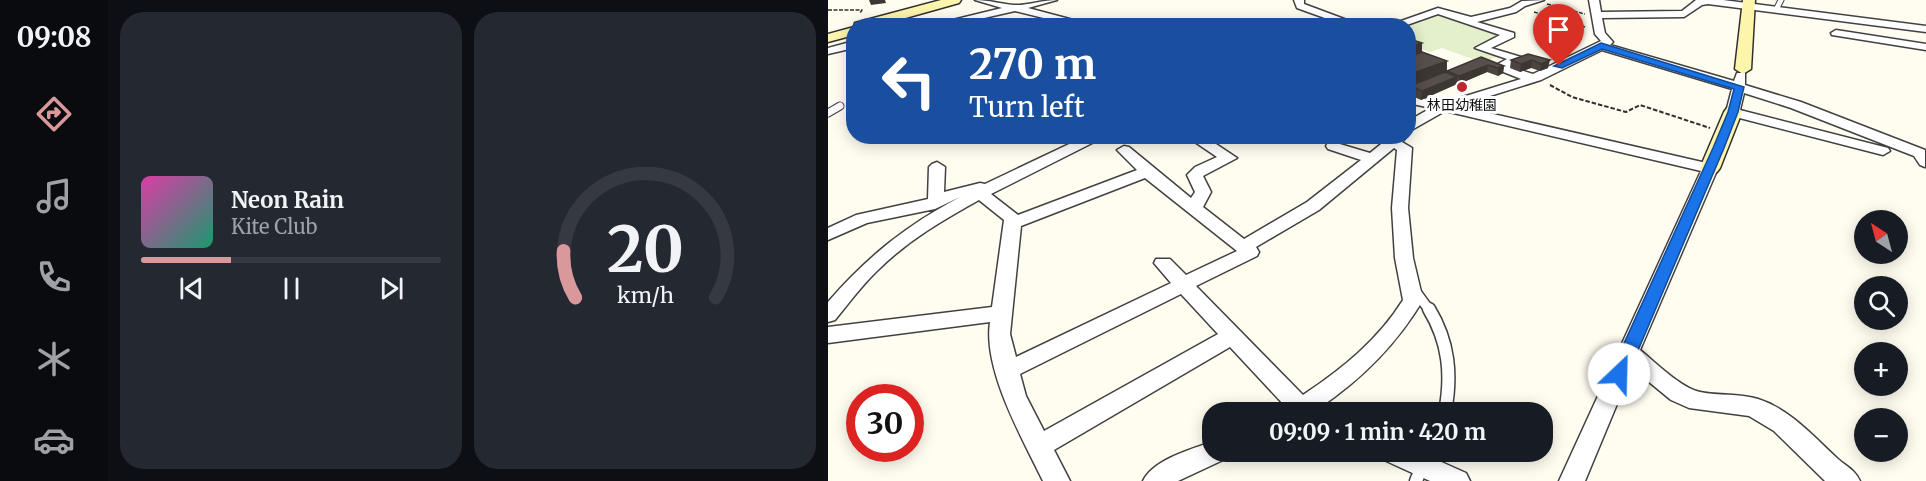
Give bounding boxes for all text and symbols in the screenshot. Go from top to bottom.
pin [1533,4,1584,66]
icon: arrive [1542,13,1575,46]
text: 09:08 [16,20,92,54]
text: 270 m [969,38,1096,90]
icon: left [870,42,948,120]
marker: 林田幼稚園 [1455,80,1469,94]
text: Turn left [969,90,1084,124]
icon: directions [33,93,75,135]
place label: 林田幼稚園 [1427,96,1497,114]
icon: music [33,175,75,217]
text: Neon Rain [231,186,344,214]
north arrow [1854,210,1908,264]
map controls [1854,210,1908,462]
text: 20 [606,211,684,289]
text: Kite Club [231,214,317,239]
icon: phone [33,256,75,298]
icon: previous [175,272,208,305]
icon: pause [275,272,308,305]
icon: next [375,272,408,305]
button: search [1854,276,1908,330]
text: km/h [617,282,673,309]
icon: climate [33,338,75,380]
position arrow [1587,342,1651,406]
button: + [1854,342,1908,396]
speed limit sign: 30 [846,384,924,462]
button: − [1854,408,1908,462]
text: 09:09 · 1 min · 420 m [1269,418,1486,446]
icon: car [33,419,75,461]

